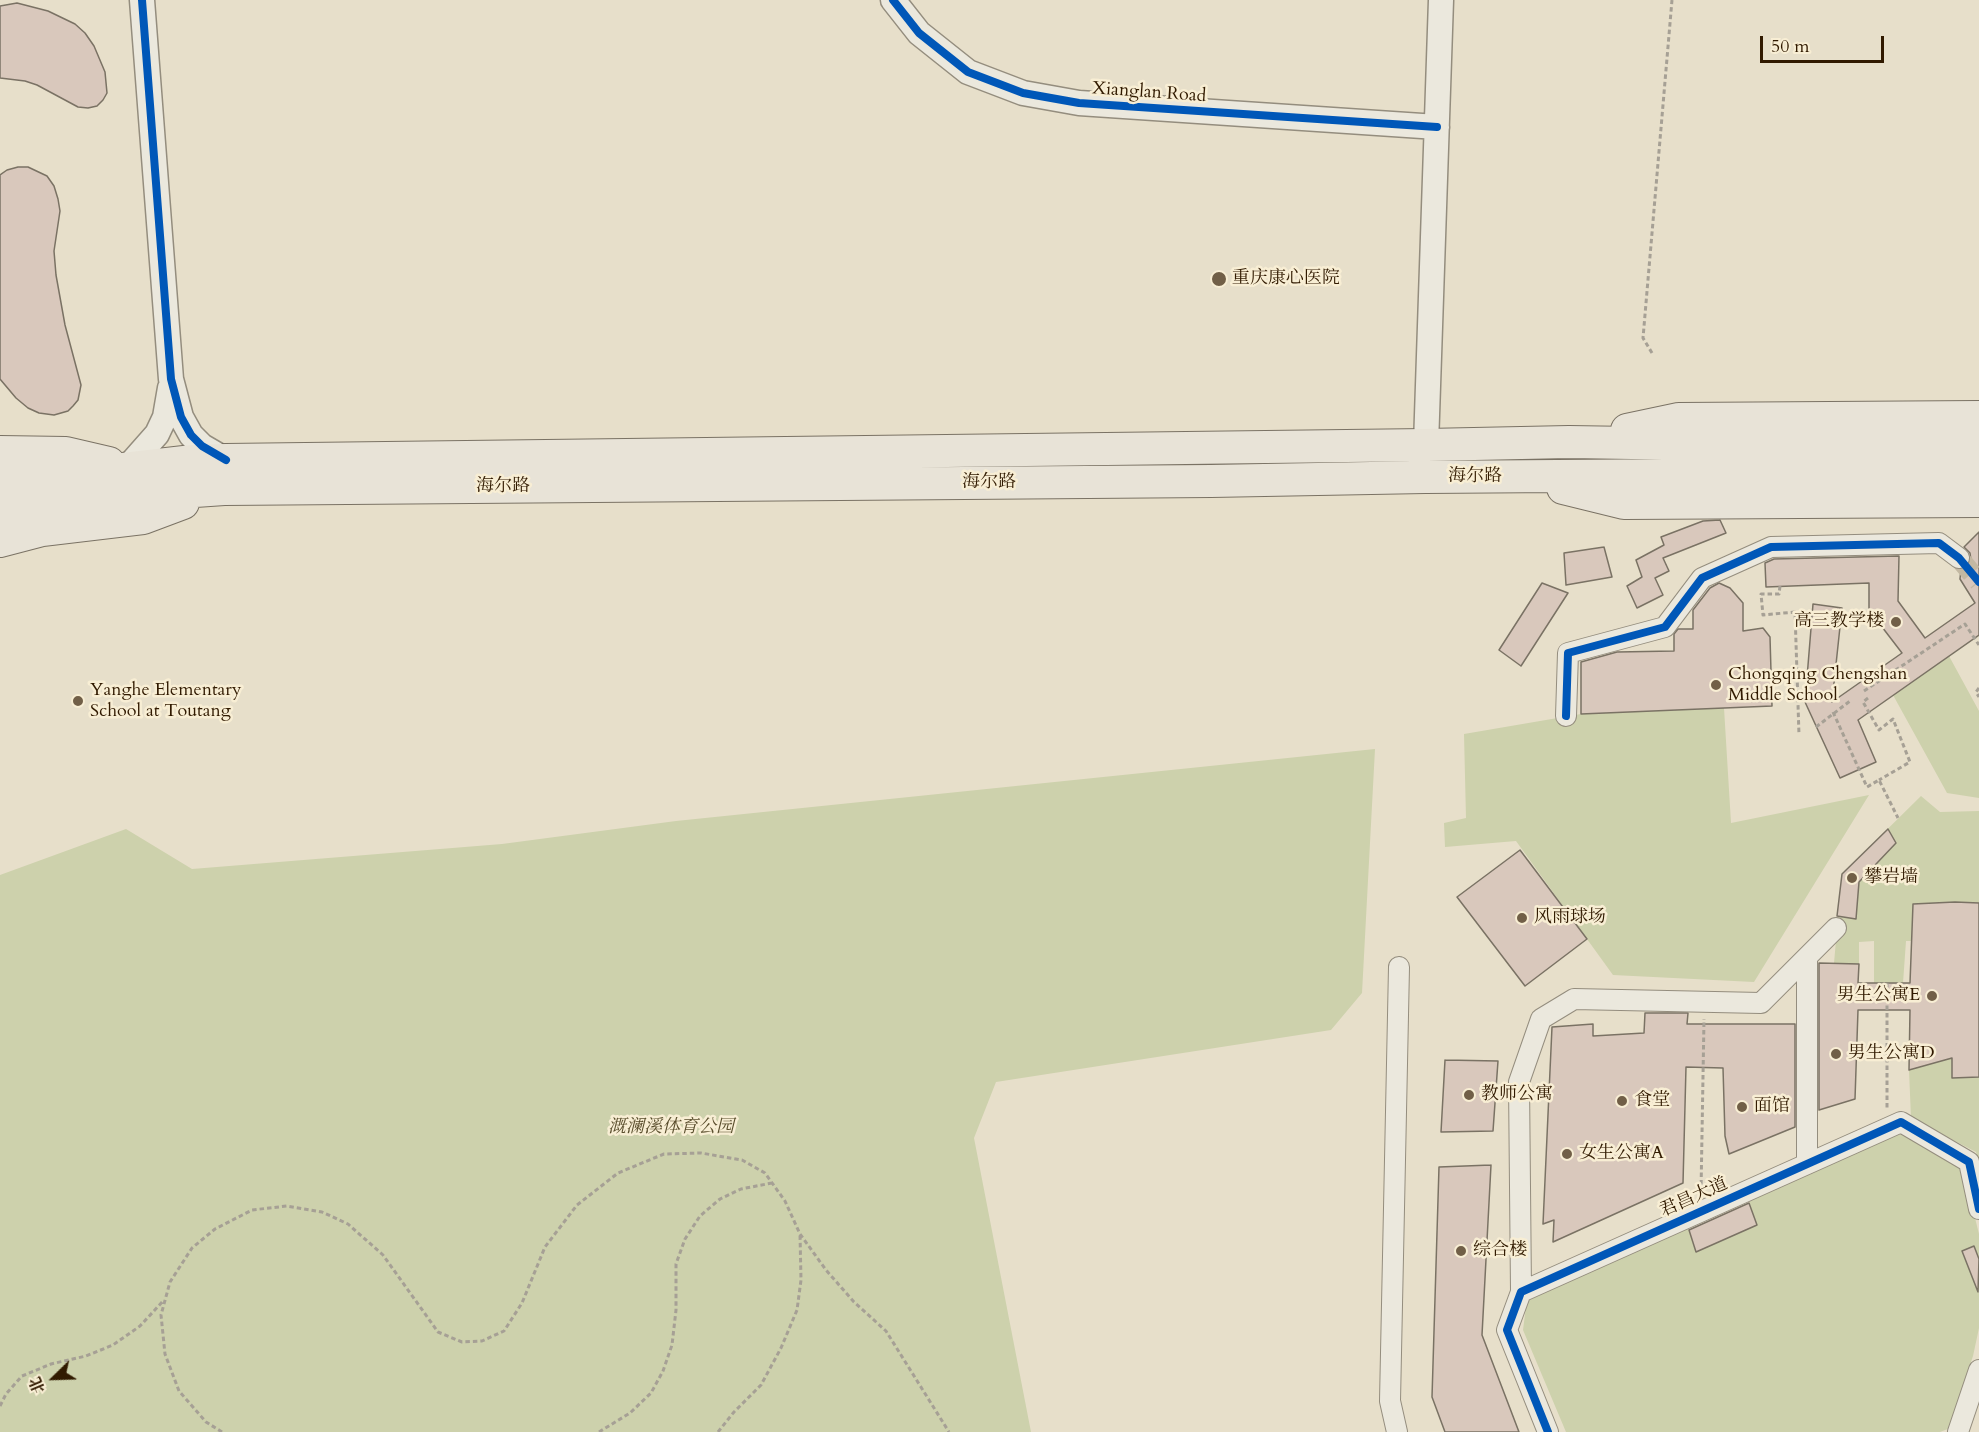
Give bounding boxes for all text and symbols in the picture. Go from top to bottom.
scale bar [1763,24,1888,62]
text: 50 m [1771,34,1810,59]
street label: Xianglan Road [1091,78,1207,108]
place label: 重庆康心医院 [1232,268,1340,290]
marker: 重庆康心医院 [1210,270,1228,288]
street label: 海尔路 [1448,466,1502,488]
street label: 海尔路 [962,472,1016,494]
street label: 海尔路 [476,476,530,498]
place label: 高三教学楼 [1794,611,1884,633]
marker: 高三教学楼 [1889,615,1903,629]
place label: Chongqing Chengshan Middle School [1728,664,1908,706]
marker: Chongqing Chengshan Middle School [1709,678,1723,692]
place label: Yanghe Elementary School at Toutang [90,680,241,722]
marker: Yanghe Elementary School at Toutang [71,694,85,708]
place label: 攀岩墙 [1864,867,1918,889]
marker: 攀岩墙 [1845,871,1859,885]
place label: 风雨球场 [1534,907,1606,929]
marker: 风雨球场 [1515,911,1529,925]
place label: 男生公寓E [1837,985,1920,1007]
marker: 男生公寓E [1925,989,1939,1003]
place label: 男生公寓D [1848,1043,1935,1065]
marker: 男生公寓D [1829,1047,1843,1061]
place label: 教师公寓 [1481,1084,1553,1106]
marker: 教师公寓 [1462,1088,1476,1102]
place label: 食堂 [1634,1090,1670,1112]
marker: 食堂 [1615,1094,1629,1108]
place label: 面馆 [1754,1096,1790,1118]
marker: 面馆 [1735,1100,1749,1114]
park label: 溉澜溪体育公园 [608,1117,734,1139]
place label: 女生公寓A [1579,1143,1664,1165]
marker: 女生公寓A [1560,1147,1574,1161]
street label: 君昌大道 [1657,1173,1731,1223]
place label: 综合楼 [1473,1240,1527,1262]
marker: 综合楼 [1454,1244,1468,1258]
north arrow [24,1348,84,1408]
text: 北 [24,1373,51,1397]

